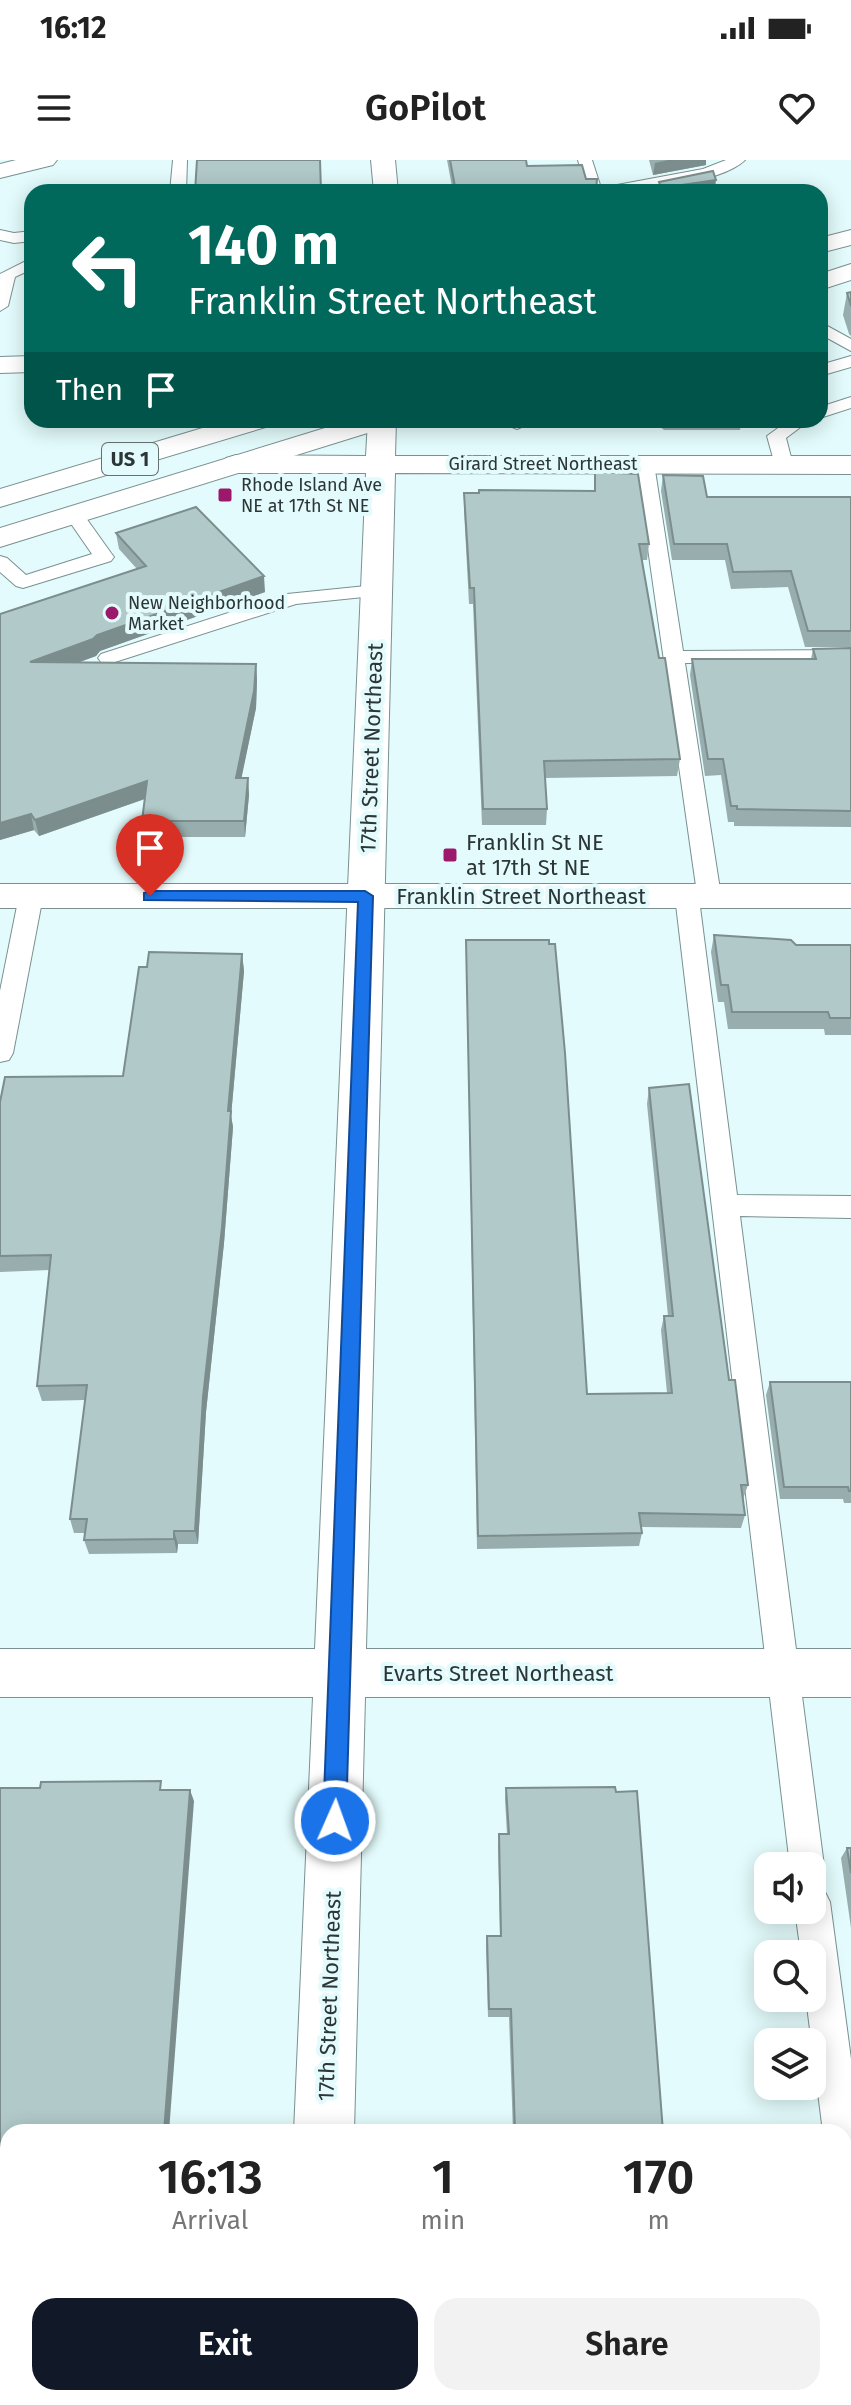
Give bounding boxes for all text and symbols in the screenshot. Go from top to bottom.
text: 16:12 [40,10,106,46]
icon: menu [32,86,76,130]
text: GoPilot [365,86,486,130]
icon: heart [775,86,819,130]
text: 140 m [188,212,339,279]
icon: left [56,216,160,320]
text: Franklin Street Northeast [188,280,597,324]
icon: arrive [139,368,183,412]
text: Then [56,372,123,408]
road number: US 1 [102,443,158,475]
street label: Girard Street Northeast [448,453,638,475]
place label: Rhode Island Ave NE at 17th St NE [241,474,382,517]
marker: Rhode Island Ave NE at 17th St NE [216,486,234,504]
place label: New Neighborhood Market [128,592,285,635]
marker: New Neighborhood Market [103,604,121,622]
street label: 17th Street Northeast [354,642,389,854]
pin [116,814,184,896]
icon: arrive [128,826,172,870]
place label: Franklin St NE at 17th St NE [466,829,604,881]
marker: Franklin St NE at 17th St NE [441,846,459,864]
street label: Franklin Street Northeast [396,883,646,910]
street label: Evarts Street Northeast [383,1660,613,1687]
position arrow [293,1779,377,1863]
map controls [754,1852,826,2100]
button: sound [754,1852,826,1924]
street label: 17th Street Northeast [312,1890,347,2102]
button: search [754,1940,826,2012]
button: layers [754,2028,826,2100]
text: 16:13 [158,2148,263,2206]
text: 1 [432,2148,454,2206]
text: 170 [623,2148,694,2206]
text: Arrival [172,2205,248,2236]
text: min [420,2205,465,2236]
text: m [647,2205,670,2236]
button: Exit [32,2298,418,2390]
button: Share [434,2298,820,2390]

